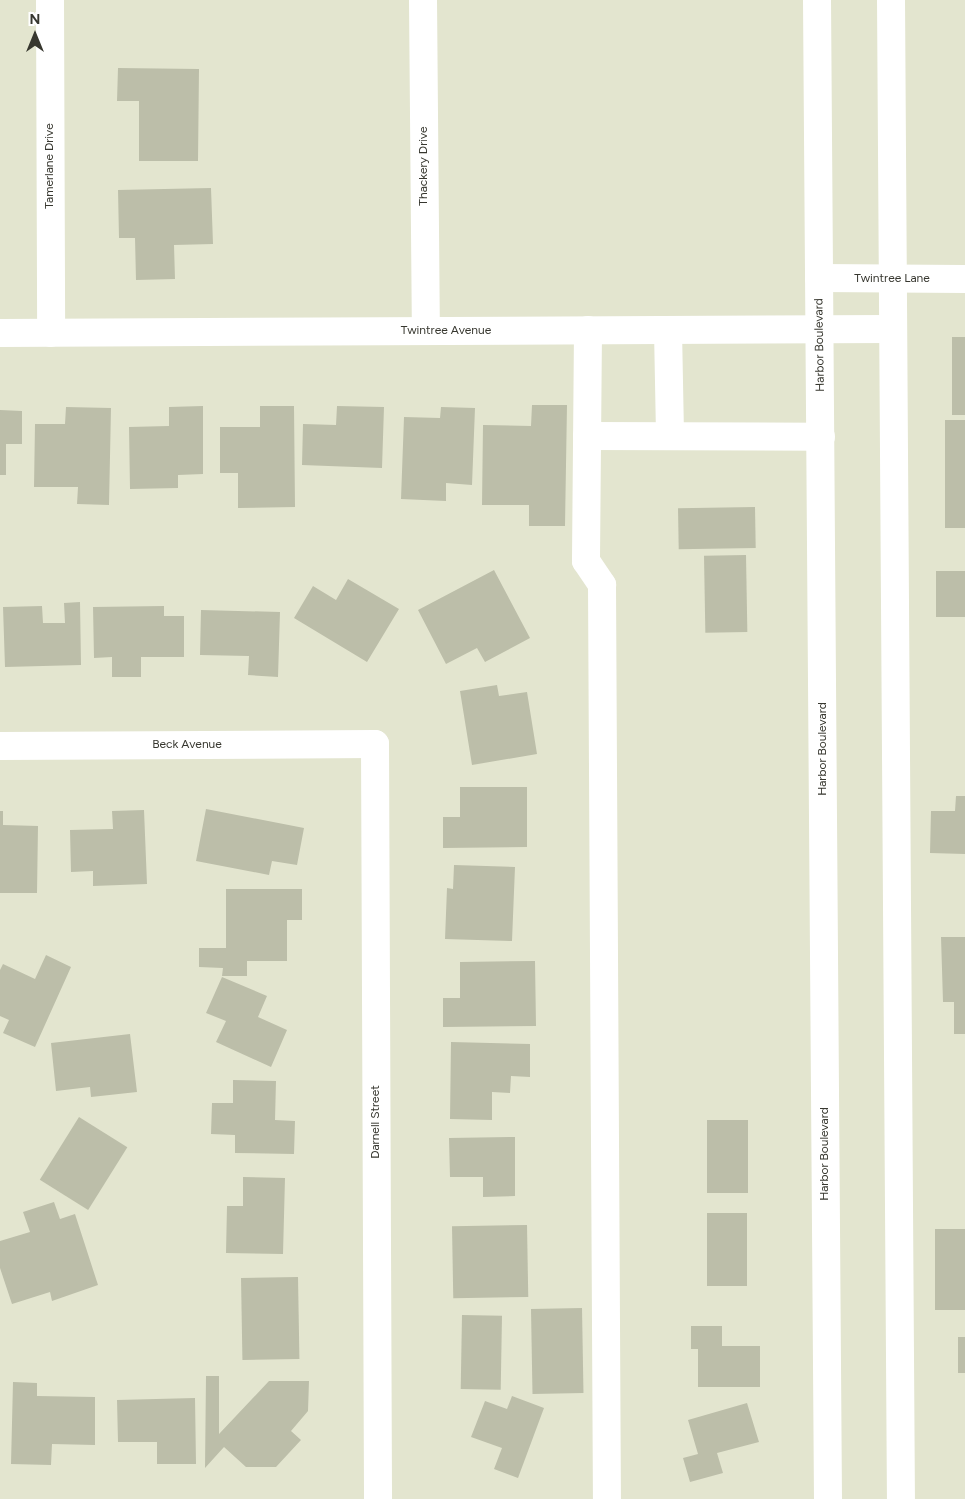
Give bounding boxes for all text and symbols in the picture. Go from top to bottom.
north arrow [10,10,60,60]
text: N [30,11,40,28]
street label: Tamerlane Drive [43,123,57,209]
street label: Thackery Drive [417,126,431,206]
street label: Twintree Lane [854,272,930,286]
street label: Harbor Boulevard [812,298,828,392]
street label: Twintree Avenue [401,324,491,338]
street label: Harbor Boulevard [816,702,830,796]
street label: Beck Avenue [152,738,222,752]
street label: Darnell Street [369,1085,383,1159]
street label: Harbor Boulevard [818,1107,832,1201]

